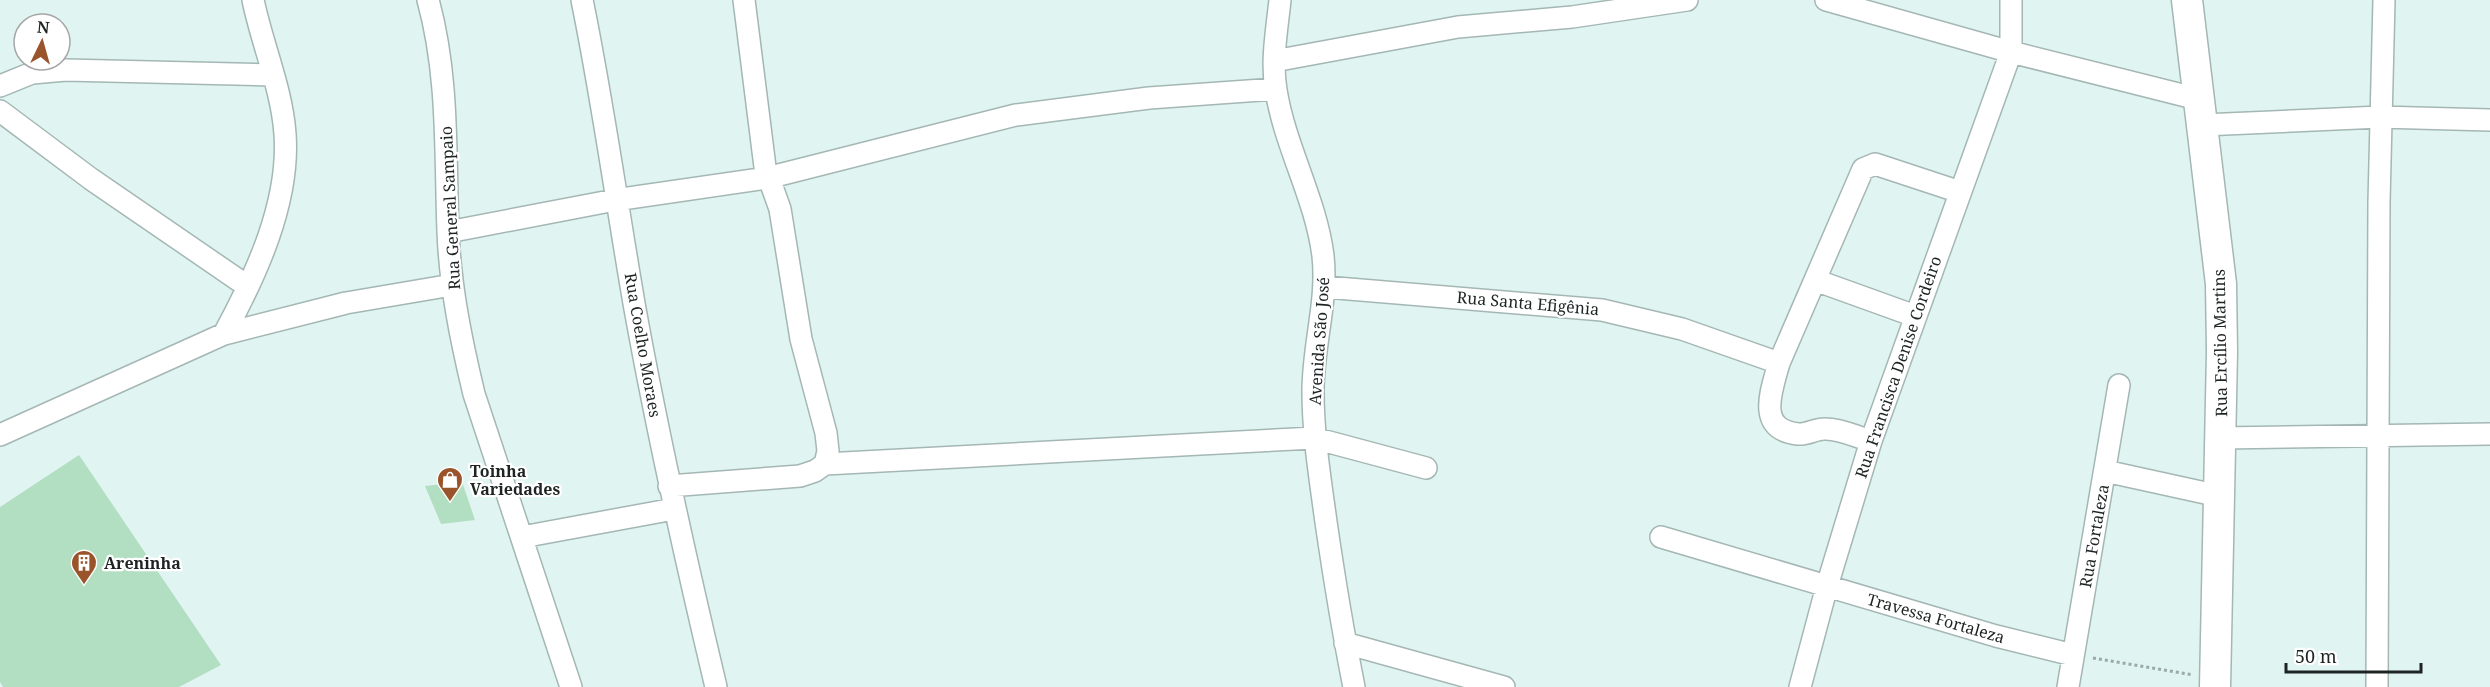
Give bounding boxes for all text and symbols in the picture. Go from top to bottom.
north arrow [12,12,72,72]
text: N [36,16,51,39]
street label: Rua General Sampaio [435,126,465,290]
street label: Rua Francisca Denise Cordeiro [1850,253,1946,481]
street label: Rua Ercílio Martins [2208,269,2232,417]
street label: Rua Coelho Moraes [619,271,667,419]
street label: Avenida São José [1304,276,1334,406]
street label: Rua Santa Efigênia [1456,286,1600,320]
place label: Toinha Variedades [470,460,560,500]
shop icon: Toinha Variedades [435,465,465,503]
street label: Rua Fortaleza [2074,483,2114,589]
building icon: Areninha [69,548,99,586]
place label: Areninha [104,552,181,574]
street label: Travessa Fortaleza [1865,588,2007,648]
scale bar [2286,636,2421,674]
text: 50 m [2295,644,2337,668]

